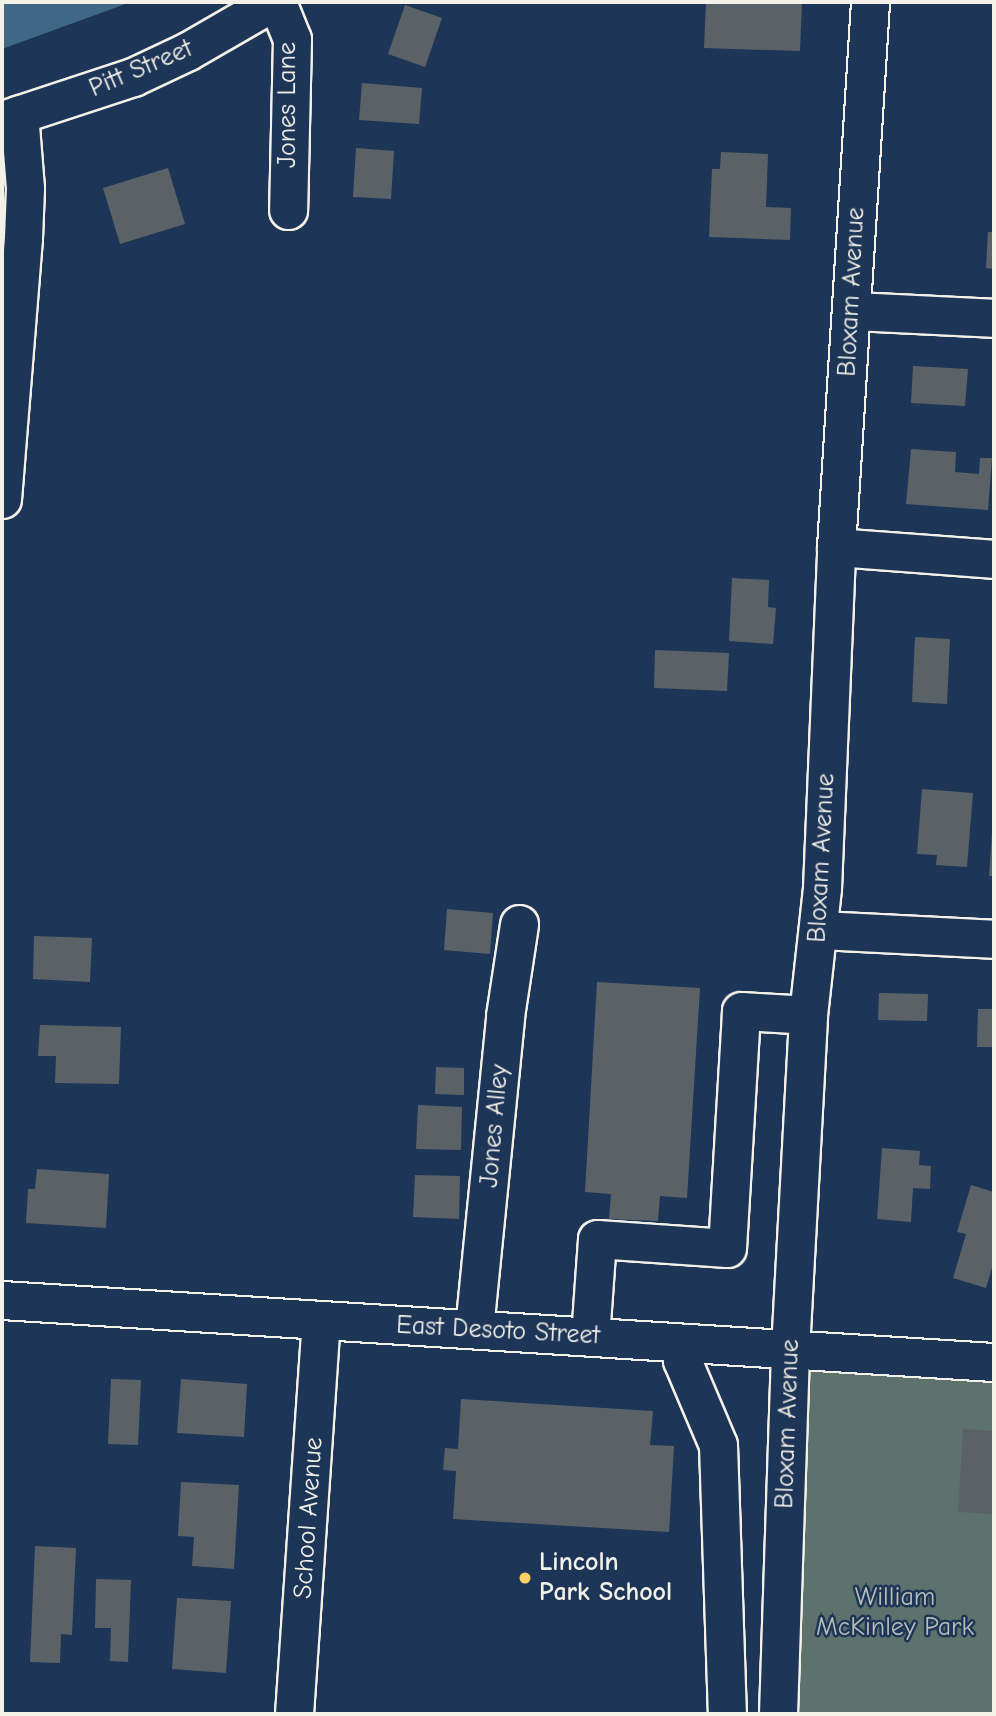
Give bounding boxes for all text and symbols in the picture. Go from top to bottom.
street label: Pitt Street [85,33,197,105]
street label: Jones Lane [272,42,304,168]
street label: Bloxam Avenue [832,207,872,377]
street label: Bloxam Avenue [802,773,842,943]
street label: Jones Alley [474,1063,516,1189]
street label: East Desoto Street [395,1310,601,1352]
street label: Bloxam Avenue [769,1339,807,1509]
street label: School Avenue [288,1436,330,1600]
place label: Lincoln Park School [539,1547,672,1608]
marker: Lincoln Park School [517,1570,533,1586]
park label: William McKinley Park [816,1582,974,1644]

